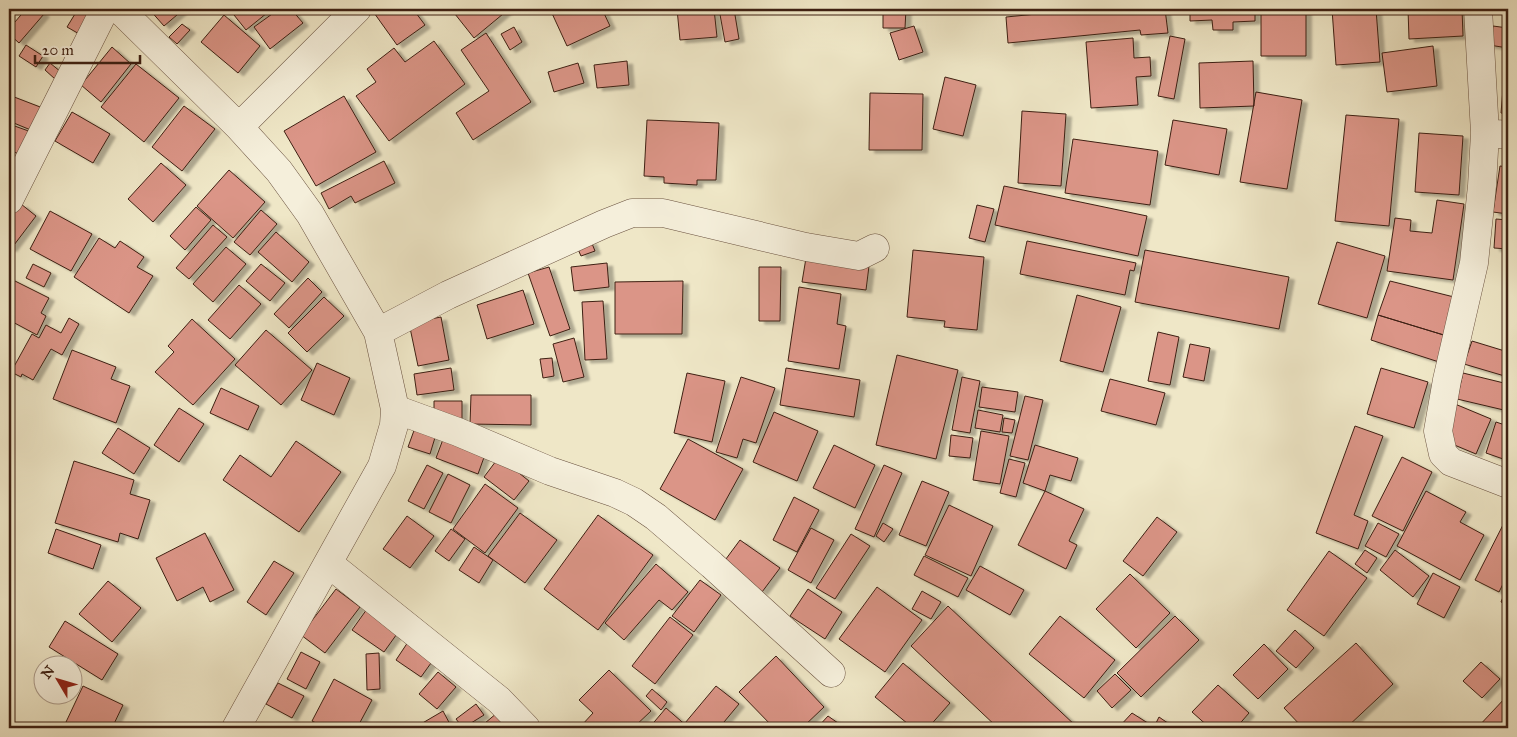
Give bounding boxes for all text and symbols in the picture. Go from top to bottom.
scale bar [35,32,140,64]
text: 20 m [42,41,74,59]
north arrow [32,654,82,704]
text: N [38,662,59,682]

